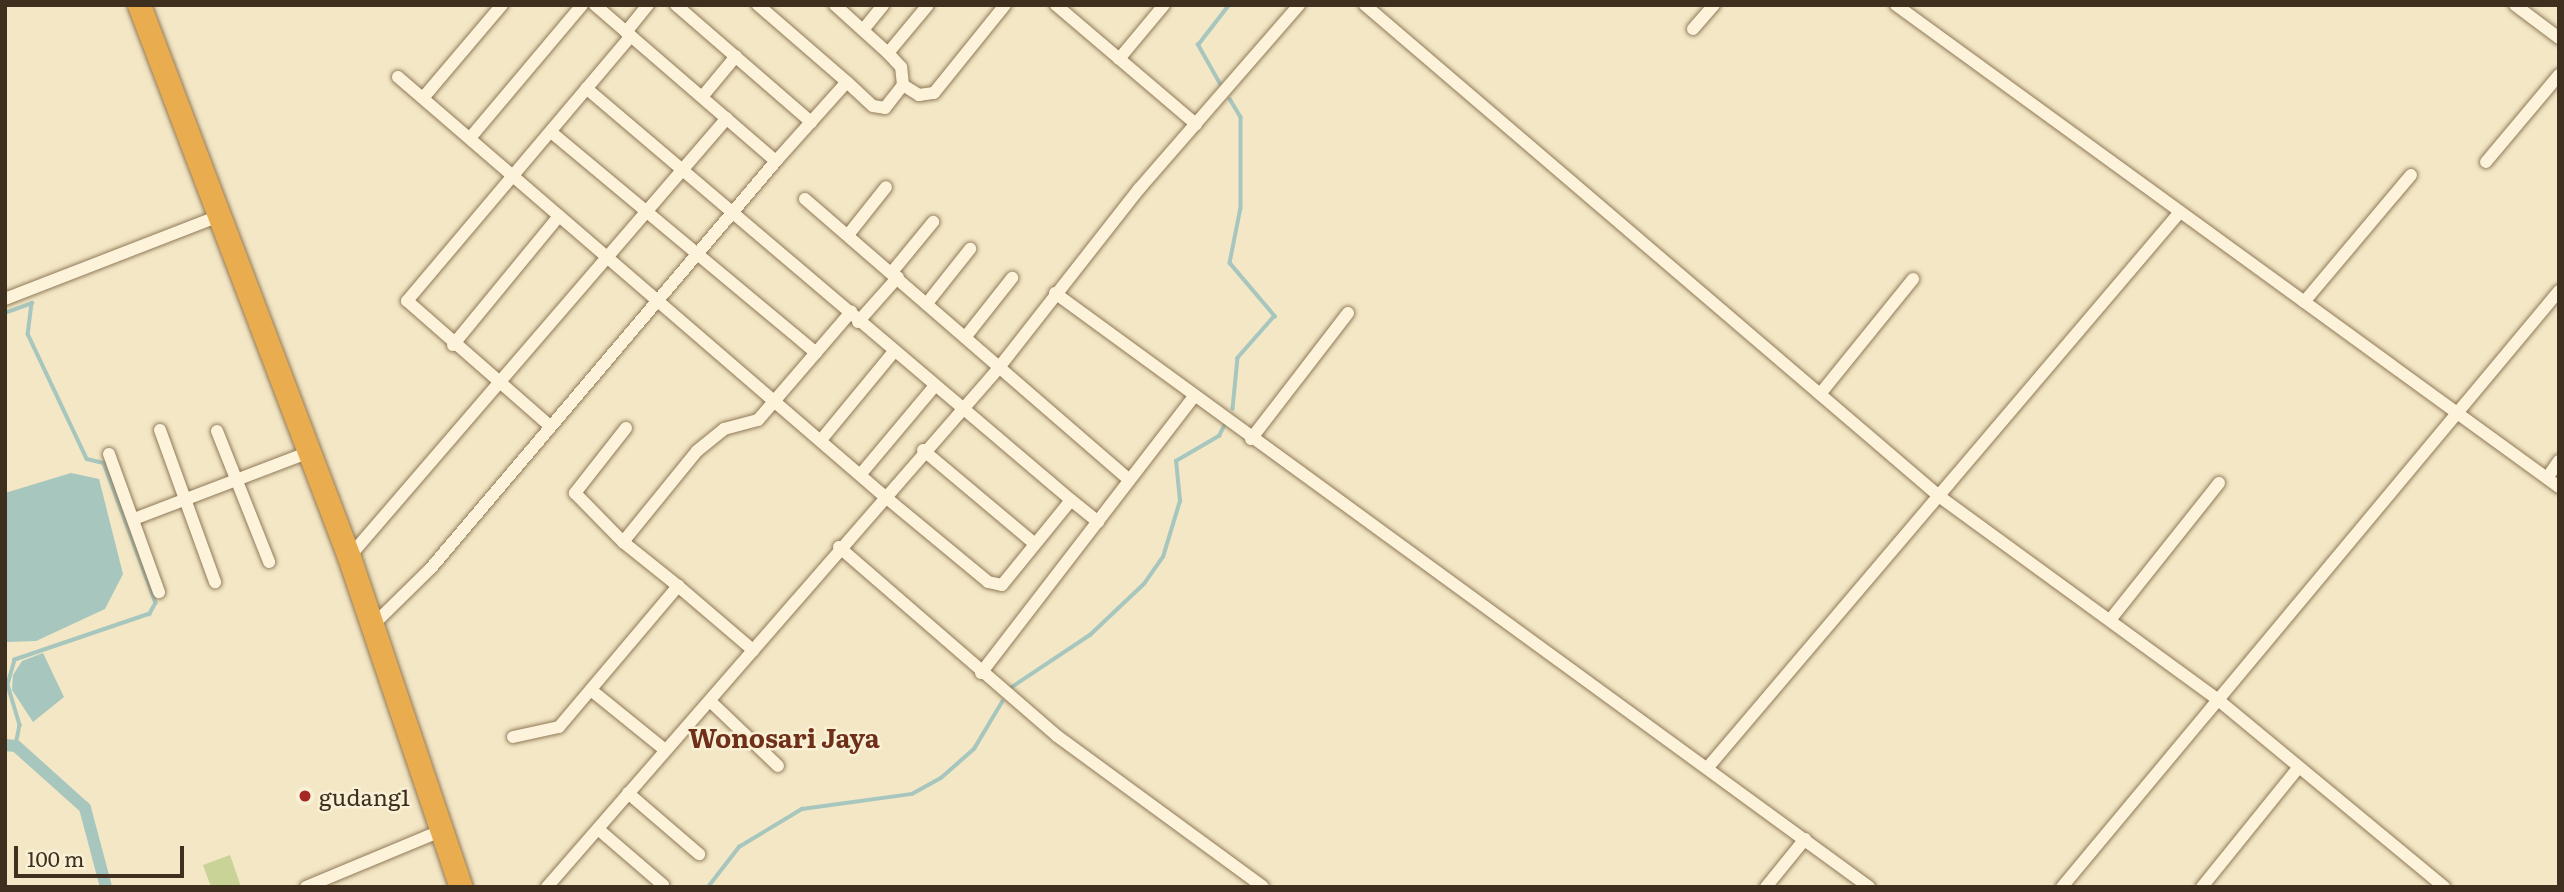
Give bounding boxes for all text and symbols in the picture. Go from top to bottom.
district label: Wonosari Jaya [688,721,880,753]
place label: gudang1 [319,782,410,810]
marker: gudang1 [297,788,313,804]
scale bar [18,832,187,876]
text: 100 m [27,842,84,873]

